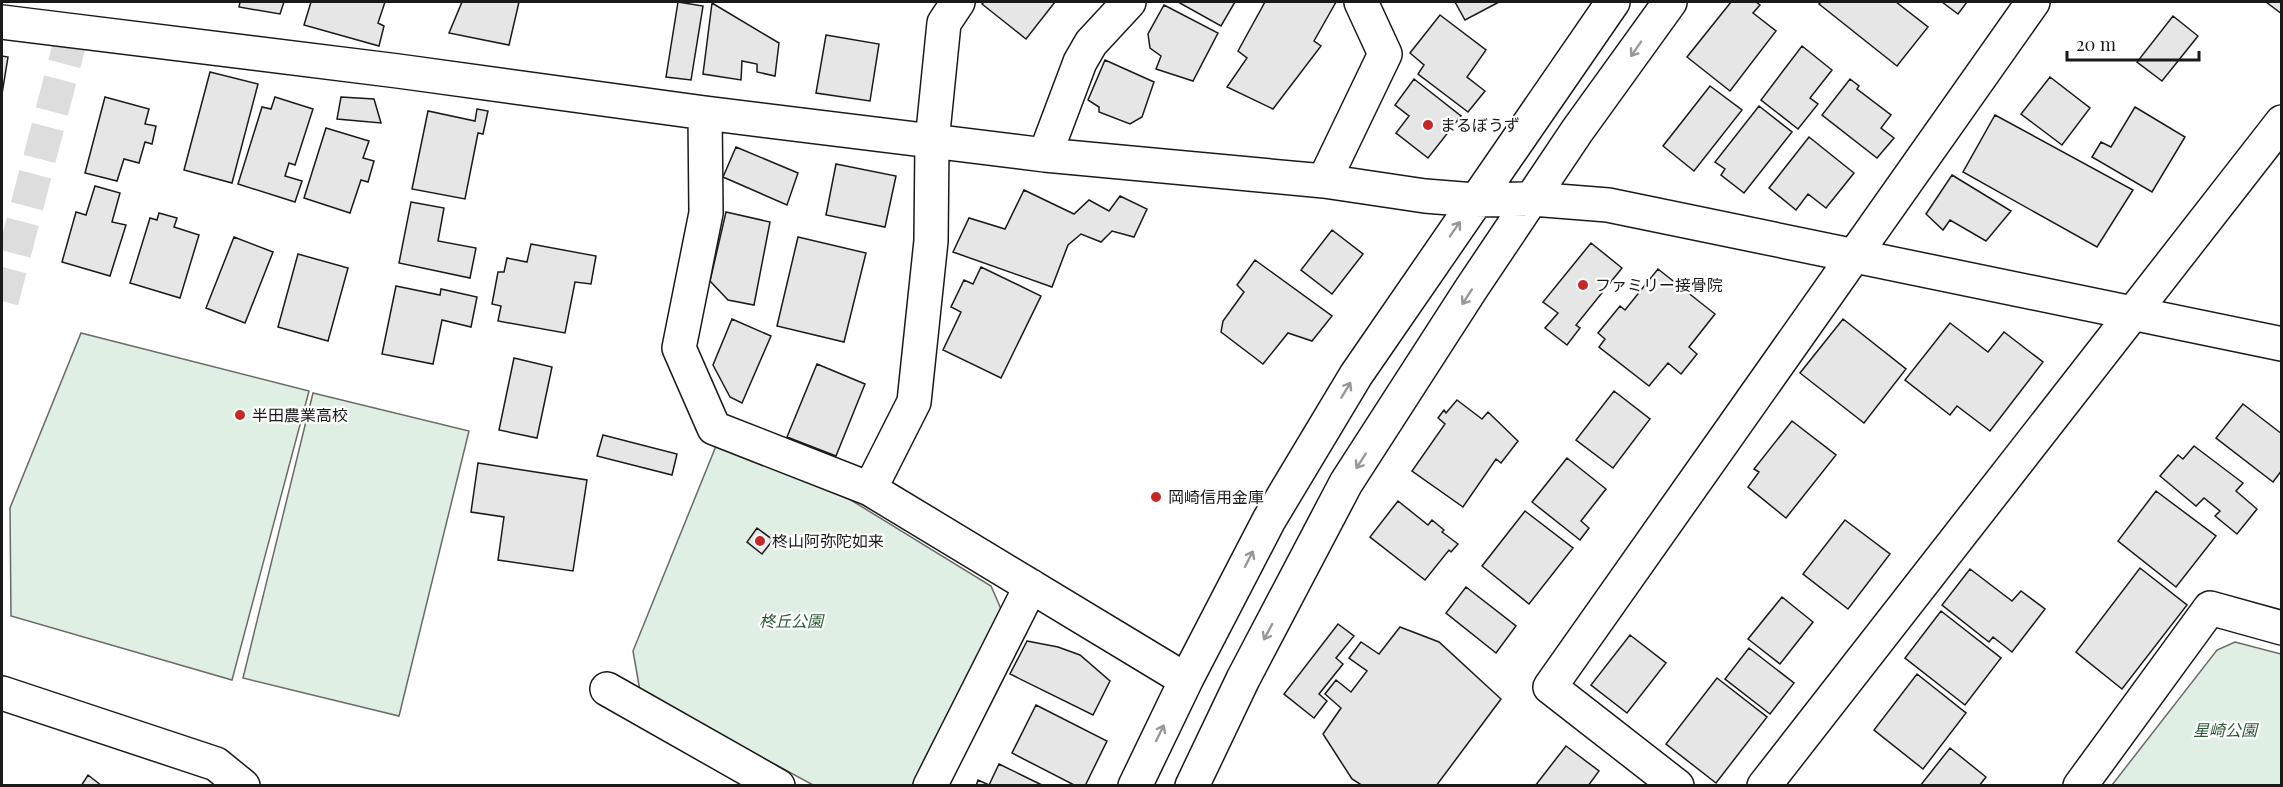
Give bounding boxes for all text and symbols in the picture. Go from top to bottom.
scale bar [2067,24,2199,62]
text: 20 m [2076,32,2116,56]
one-way arrow [1630,41,1642,57]
place label: まるぼうず [1440,114,1520,135]
marker: まるぼうず [1421,118,1435,132]
one-way arrow [1449,221,1461,237]
place label: ファミリー接骨院 [1595,274,1723,295]
marker: ファミリー接骨院 [1576,278,1590,292]
one-way arrow [1460,288,1472,305]
one-way arrow [1341,382,1353,399]
place label: 半田農業高校 [252,404,348,425]
marker: 半田農業高校 [233,408,247,422]
one-way arrow [1354,452,1367,469]
place label: 岡崎信用金庫 [1168,486,1264,507]
marker: 岡崎信用金庫 [1149,490,1163,504]
place label: 柊山阿弥陀如来 [772,530,884,551]
marker: 柊山阿弥陀如来 [753,534,767,548]
one-way arrow [1243,550,1255,568]
park label: 柊丘公園 [759,610,825,631]
one-way arrow [1262,623,1274,640]
park label: 星崎公園 [2193,719,2259,740]
one-way arrow [1155,724,1167,742]

